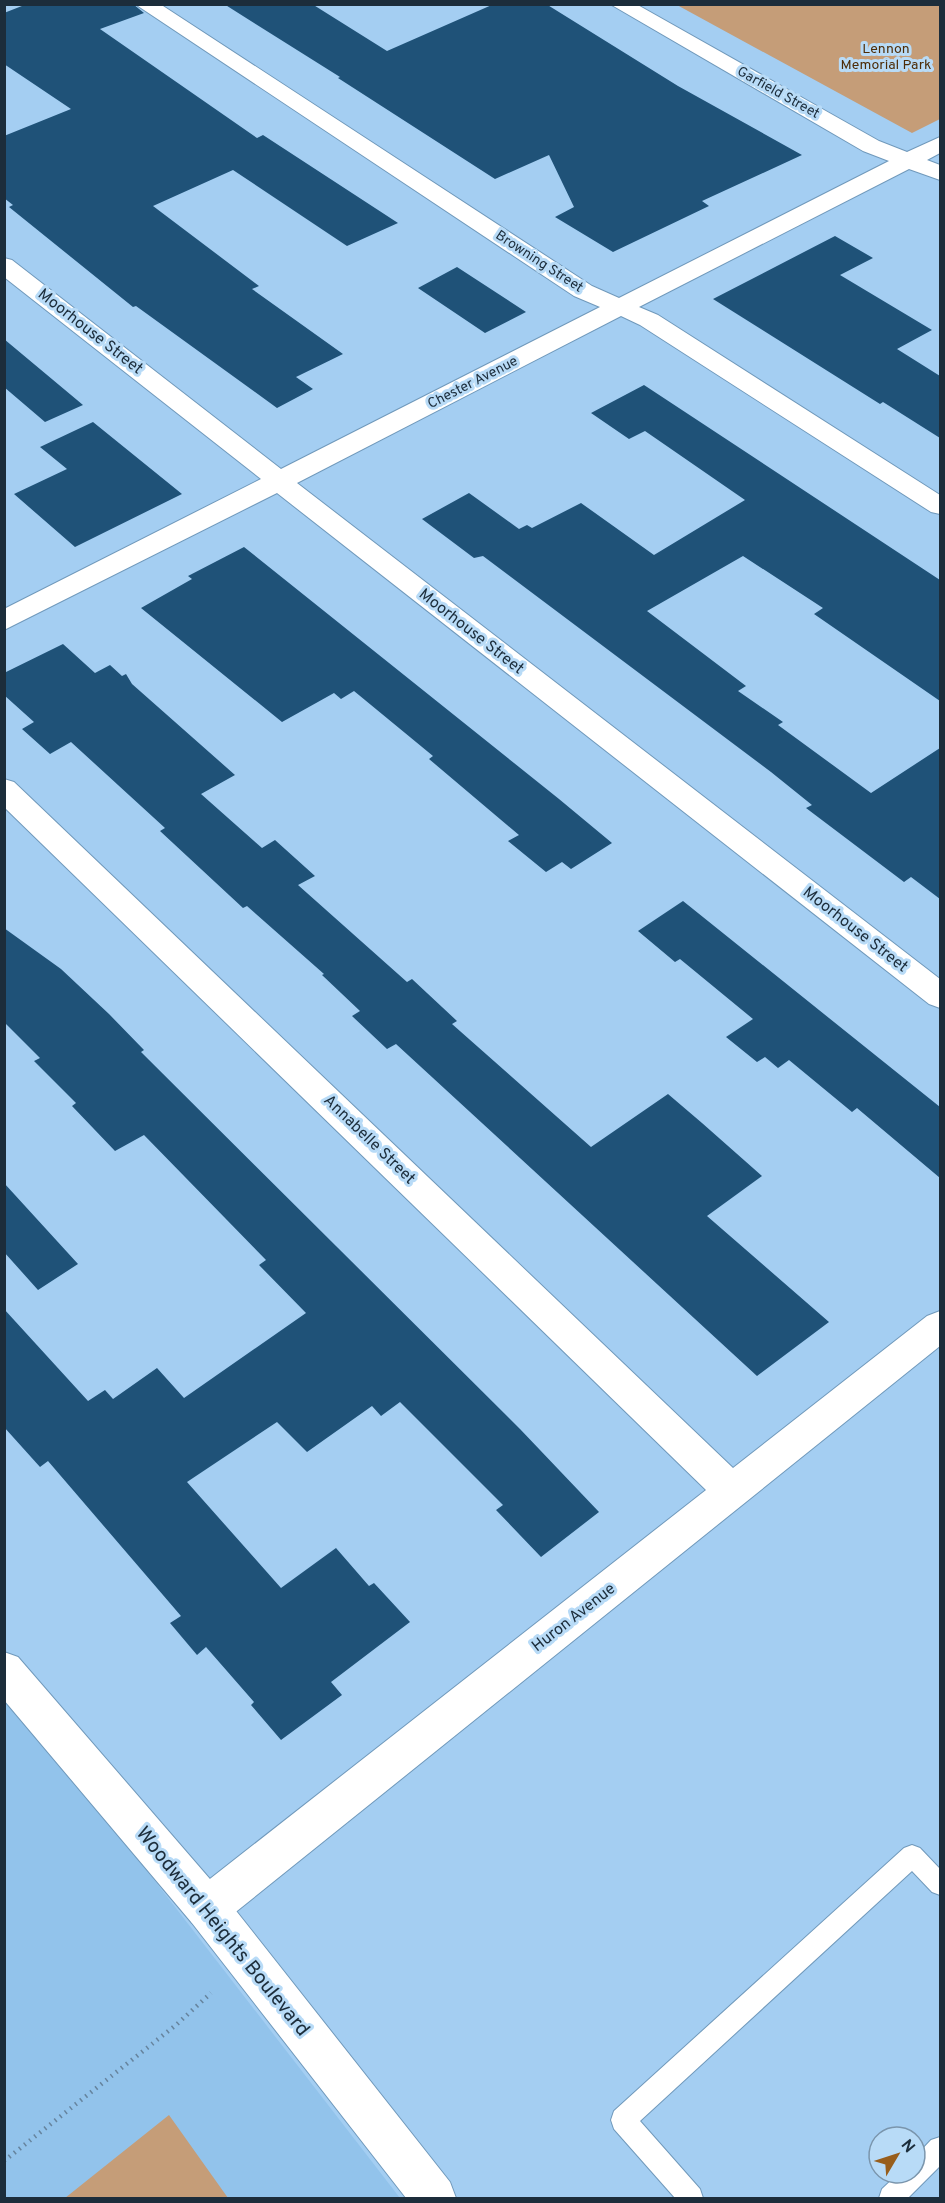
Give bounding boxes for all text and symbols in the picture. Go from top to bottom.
park label: Lennon Memorial Park [841,41,931,74]
street label: Garfield Street [734,63,822,123]
street label: Browning Street [492,227,586,297]
street label: Moorhouse Street [33,285,147,379]
street label: Chester Avenue [425,353,521,413]
street label: Moorhouse Street [414,585,528,679]
street label: Moorhouse Street [798,883,912,977]
street label: Annabelle Street [319,1091,419,1189]
street label: Huron Avenue [528,1579,620,1657]
street label: Woodward Heights Boulevard [129,1822,315,2042]
north arrow [867,2125,927,2185]
text: N [896,2136,918,2158]

